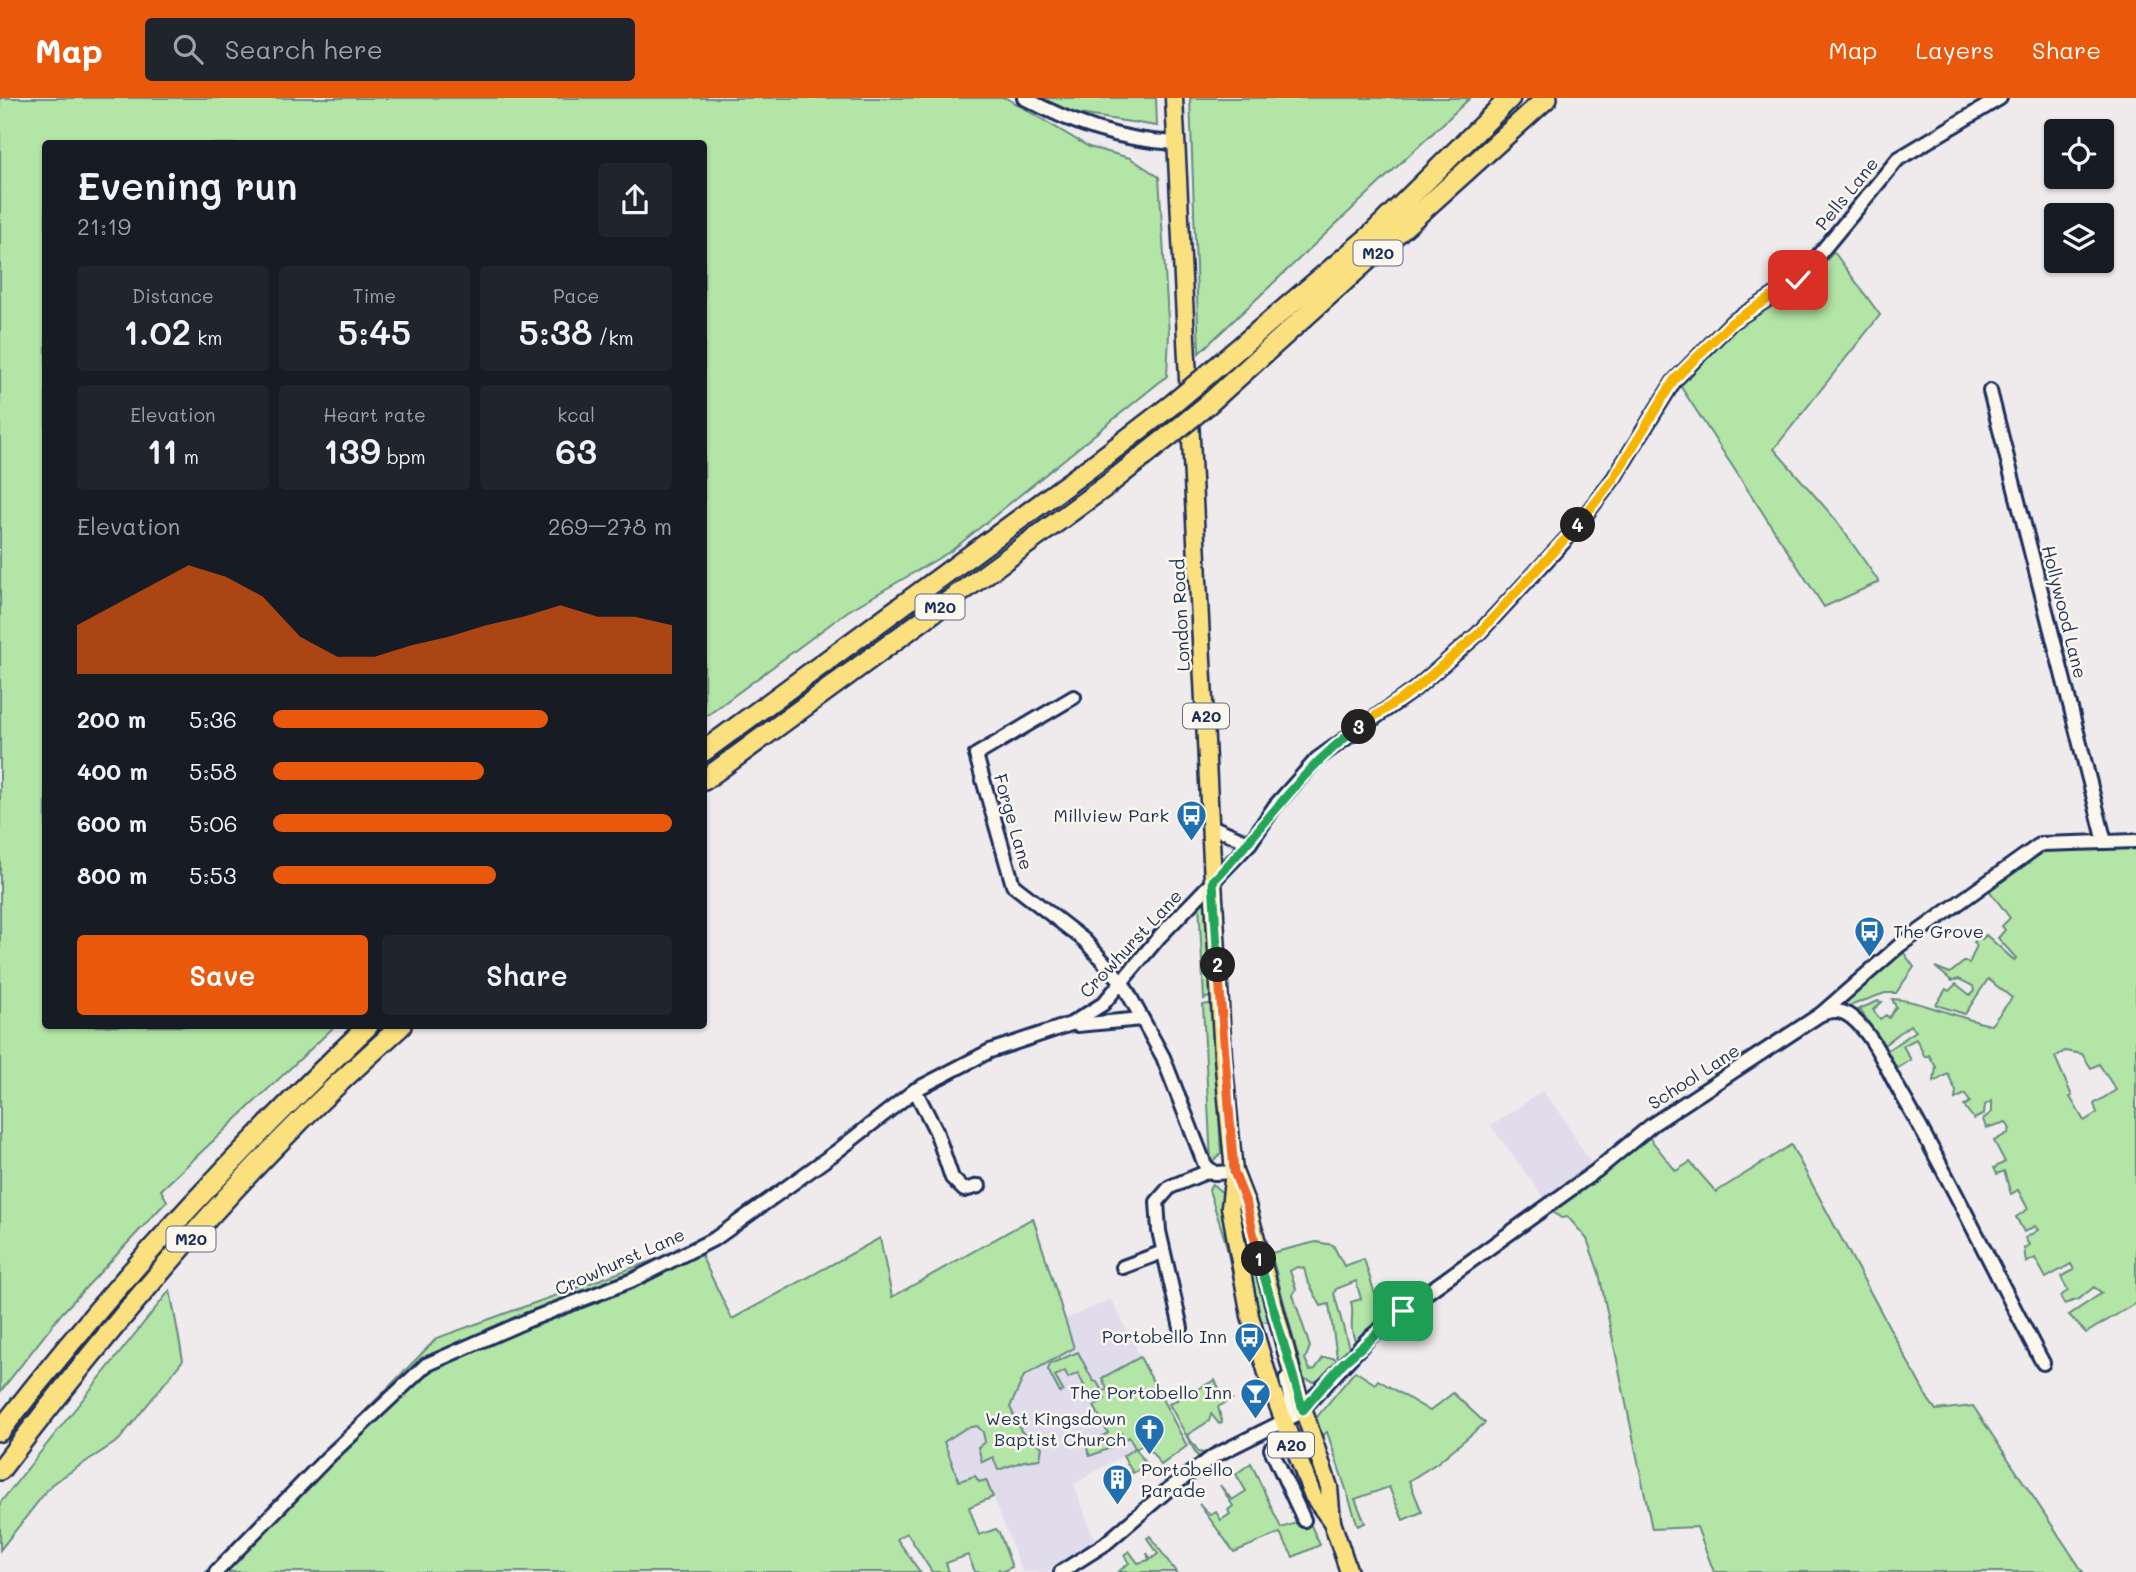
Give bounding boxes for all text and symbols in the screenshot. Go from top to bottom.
search box [145,18,635,81]
text: Map [35,28,103,71]
icon: search [169,30,207,68]
text: Search here [225,32,383,66]
text: Map [1829,34,1877,65]
text: Layers [1915,34,1994,65]
text: Share [2032,34,2101,65]
map controls [2044,119,2114,273]
button: locate [2044,119,2114,189]
street label: Pells Lane [1809,152,1883,235]
text: Evening run [77,160,298,210]
button: share [598,163,672,237]
button: layers [2044,203,2114,273]
text: 21:19 [77,211,131,241]
road number: M20 [1354,240,1402,266]
pin [1768,250,1828,310]
icon: check [1779,261,1817,299]
text: Distance [132,283,214,308]
text: Time [353,283,396,308]
text: Pace [553,283,599,308]
text: 1.02 [123,308,191,354]
text: 5:45 [338,308,411,354]
text: 5:38 [519,308,592,354]
text: km [191,325,222,350]
text: /km [592,325,634,350]
text: Elevation [130,402,215,427]
text: Heart rate [323,402,426,427]
text: kcal [557,402,595,427]
text: 11 [147,427,178,473]
text: 139 [323,427,381,473]
text: 63 [555,427,597,473]
text: m [178,444,199,469]
text: bpm [381,444,426,469]
pin: 4 [1560,508,1596,542]
text: Elevation [77,511,180,541]
text: 269–278 m [548,511,672,541]
text: 4 [1571,512,1584,537]
street label: Hollywood Lane [2037,543,2093,681]
street label: London Road [1165,558,1195,672]
road number: M20 [916,594,964,620]
text: 200 m [77,704,146,734]
text: 5:36 [189,704,237,734]
road number: A20 [1183,704,1229,729]
pin: 3 [1342,710,1376,744]
text: 3 [1353,714,1364,739]
text: 400 m [77,756,148,786]
text: 5:58 [189,756,237,786]
street label: Forge Lane [989,771,1039,873]
bus stop icon: Millview Park [1175,799,1209,843]
place label: Millview Park [1053,803,1169,827]
text: 600 m [77,808,147,838]
text: 5:06 [189,808,238,838]
text: 800 m [77,860,147,890]
text: 5:53 [189,860,236,890]
street label: Crowhurst Lane [1074,884,1187,1003]
bus stop icon: The Grove [1853,915,1887,959]
place label: The Grove [1893,919,1984,943]
button: Save [77,935,368,1015]
button: Share [382,935,672,1015]
pin: 2 [1200,948,1236,982]
text: 2 [1212,952,1223,977]
street label: School Lane [1643,1038,1744,1115]
street label: Crowhurst Lane [551,1222,688,1300]
road number: M20 [166,1226,216,1252]
pin: 1 [1242,1242,1276,1276]
text: 1 [1254,1246,1263,1271]
pin [1373,1281,1433,1341]
icon: arrive [1384,1292,1422,1330]
bus stop icon: Portobello Inn [1233,1320,1267,1364]
place label: Portobello Inn [1102,1324,1227,1348]
bar icon: The Portobello Inn [1238,1376,1272,1420]
place label: The Portobello Inn [1070,1380,1232,1404]
place label: West Kingsdown Baptist Church [985,1406,1126,1451]
church icon: West Kingsdown Baptist Church [1132,1412,1166,1456]
road number: A20 [1268,1432,1314,1457]
place label: Portobello Parade [1141,1457,1233,1502]
building icon: Portobello Parade [1101,1463,1135,1507]

